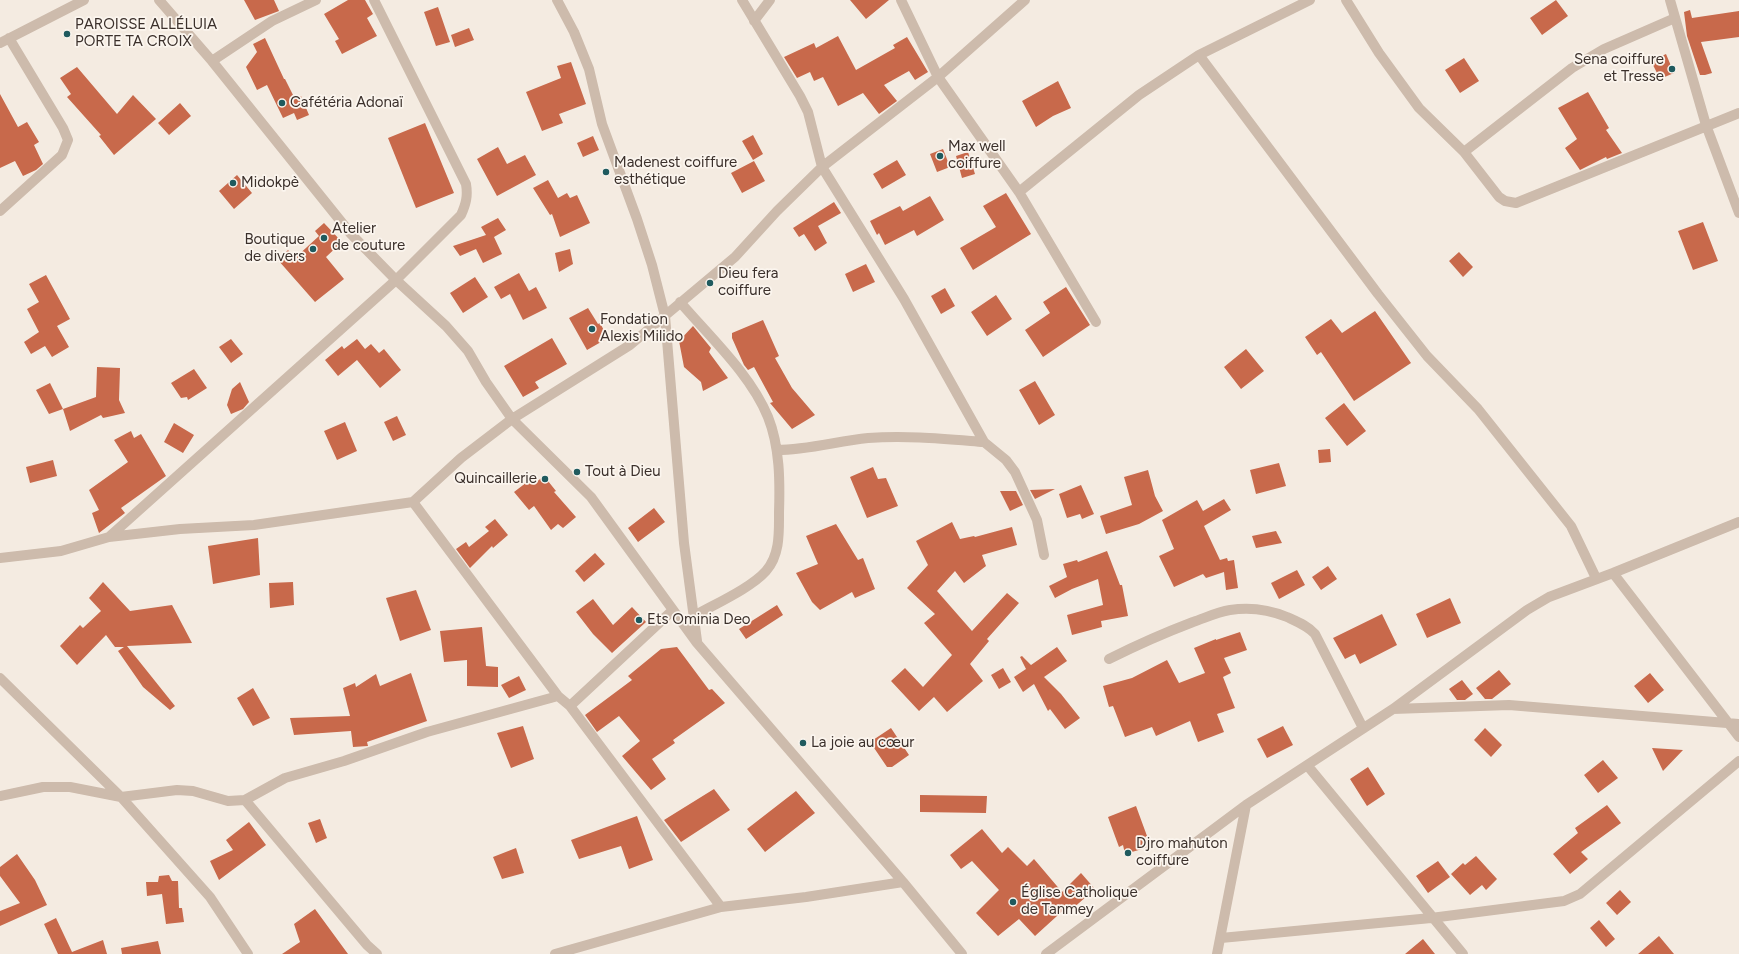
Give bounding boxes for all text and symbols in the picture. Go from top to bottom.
place label: PAROISSE ALLÉLUIA PORTE TA CROIX [75,16,217,51]
marker: PAROISSE ALLÉLUIA PORTE TA CROIX [62,29,72,39]
place label: Sena coiffure et Tresse [1574,51,1664,86]
marker: Sena coiffure et Tresse [1667,64,1677,74]
place label: Cafétéria Adonaï [290,94,403,112]
marker: Cafétéria Adonaï [277,98,287,108]
place label: Max well coiffure [948,138,1006,173]
marker: Max well coiffure [935,151,945,161]
place label: Madenest coiffure esthétique [614,154,737,189]
marker: Madenest coiffure esthétique [601,167,611,177]
place label: Midokpè [241,174,299,192]
marker: Midokpè [228,178,238,188]
place label: Atelier de couture [332,220,405,255]
place label: Boutique de divers [244,231,305,266]
marker: Atelier de couture [319,233,329,243]
marker: Boutique de divers [308,244,318,254]
place label: Dieu fera coiffure [718,265,778,300]
marker: Dieu fera coiffure [705,278,715,288]
place label: Fondation Alexis Milido [600,311,683,346]
marker: Fondation Alexis Milido [587,324,597,334]
place label: Tout à Dieu [585,463,660,481]
marker: Tout à Dieu [572,467,582,477]
place label: Quincaillerie [454,470,537,488]
marker: Quincaillerie [540,474,550,484]
place label: Ets Ominia Deo [647,611,751,629]
marker: Ets Ominia Deo [634,615,644,625]
place label: La joie au cœur [811,734,914,752]
marker: La joie au cœur [798,738,808,748]
place label: Djro mahuton coiffure [1136,835,1228,870]
marker: Djro mahuton coiffure [1123,848,1133,858]
place label: Église Catholique de Tanmey [1021,884,1138,919]
marker: Église Catholique de Tanmey [1008,897,1018,907]

